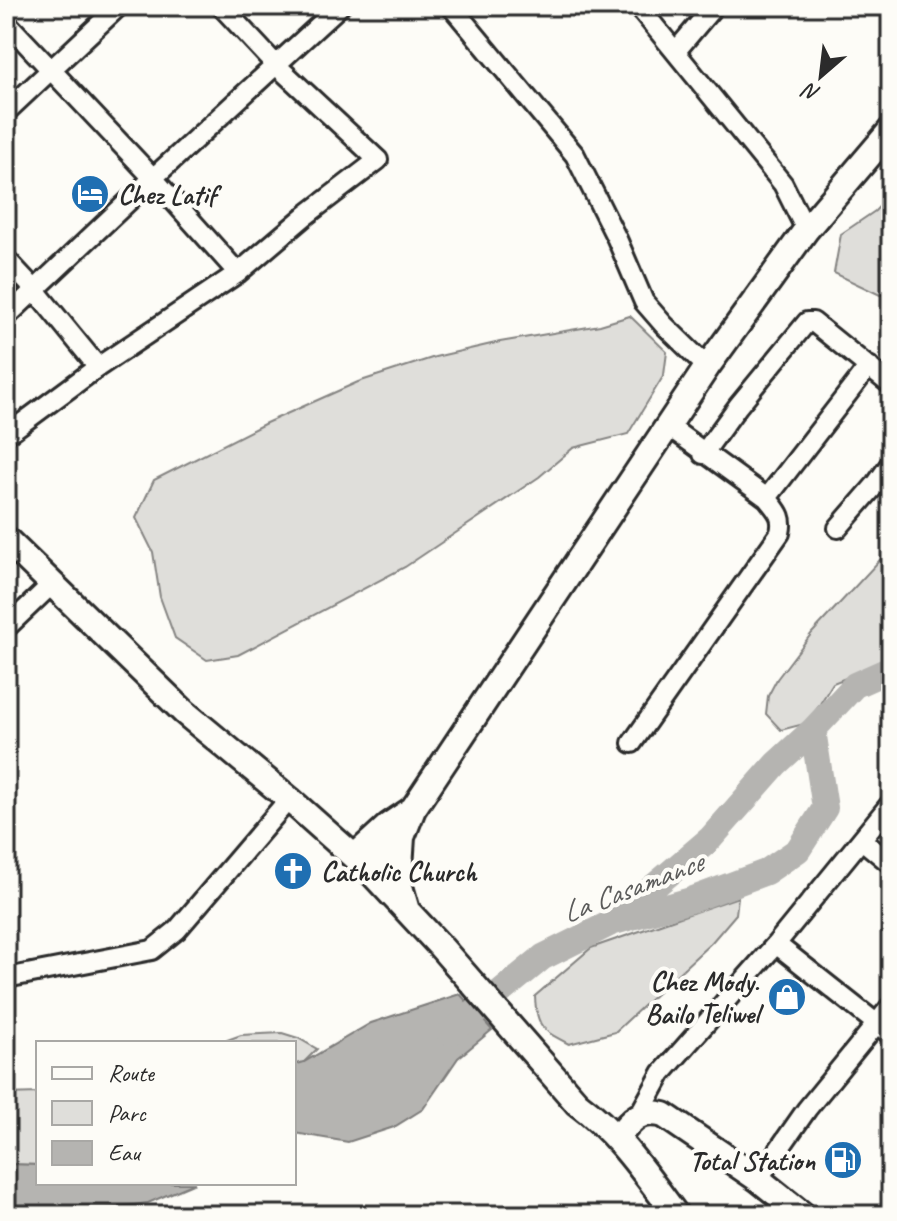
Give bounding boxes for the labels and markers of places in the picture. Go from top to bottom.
hotel icon: Chez Latif [69,173,111,215]
place label: Chez Latif [118,177,223,212]
church icon: Catholic Church [272,850,314,892]
place label: Catholic Church [321,854,478,889]
place label: Chez Mody. Bailo Teliwel [645,964,765,1031]
shop icon: Chez Mody. Bailo Teliwel [766,976,808,1018]
fuel station icon: Total Station [822,1139,864,1181]
place label: Total Station [689,1143,816,1178]

